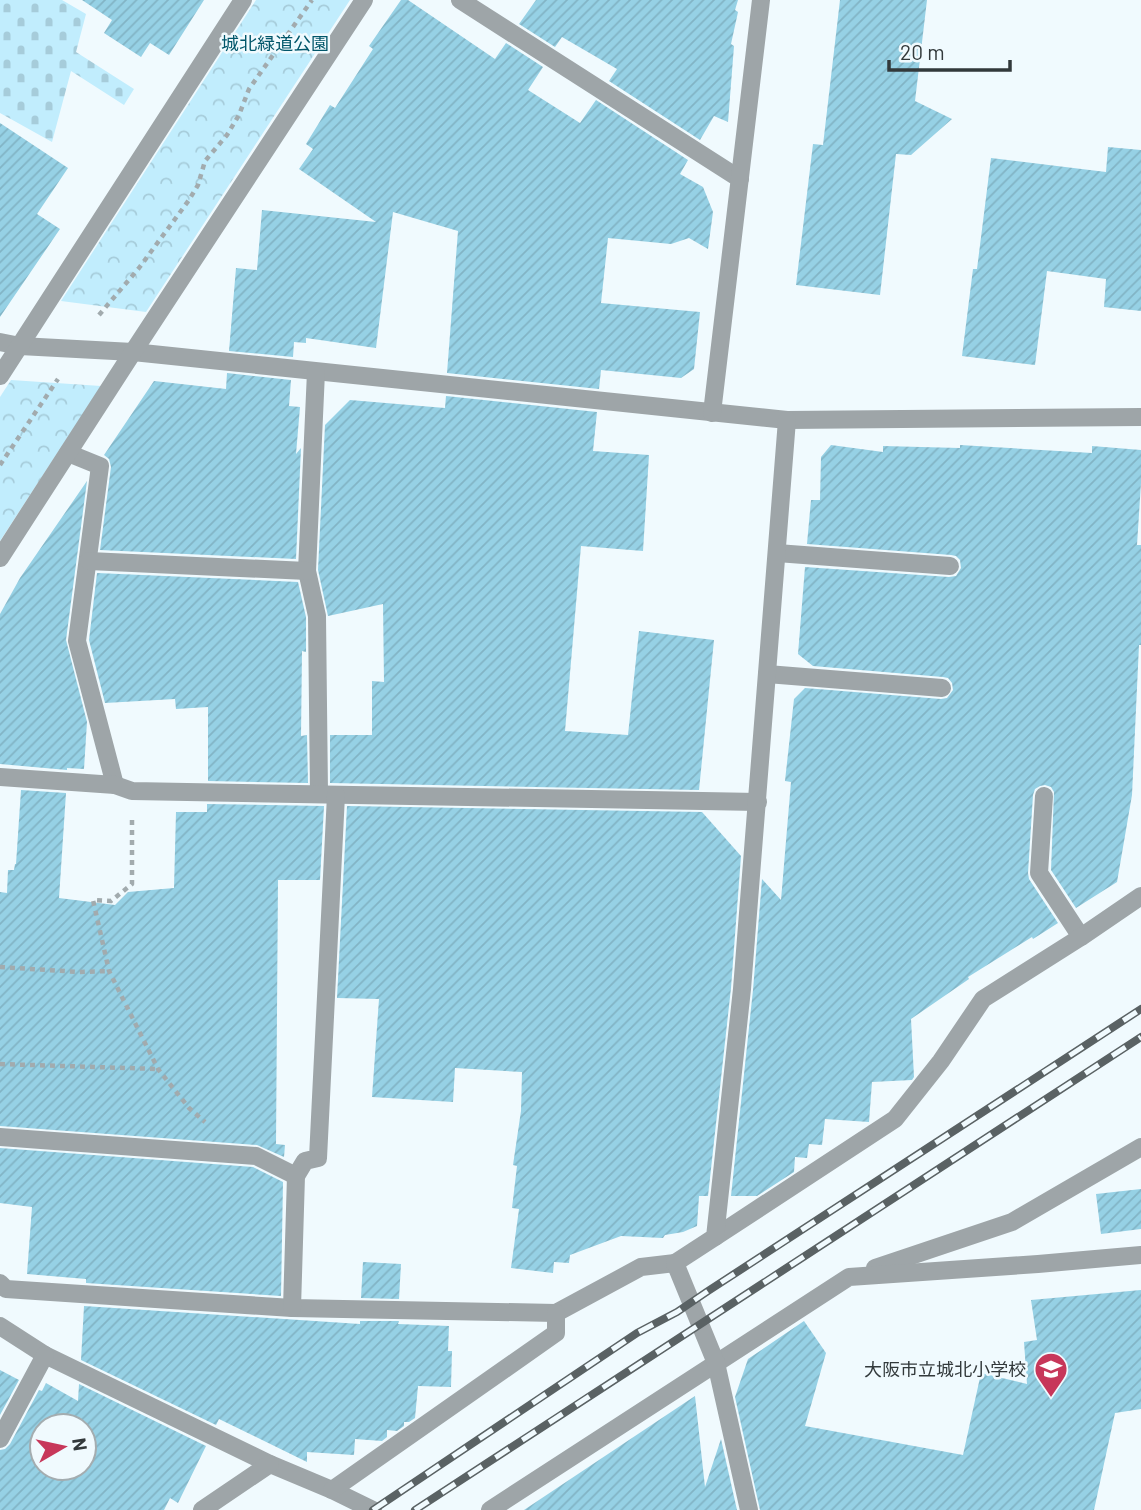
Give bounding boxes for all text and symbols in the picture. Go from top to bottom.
scale bar [889,28,1010,72]
park label: 城北緑道公園 [221,32,329,54]
text: 20 m [900,39,945,64]
school or university icon: 大阪市立城北小学校 [1032,1350,1070,1399]
place label: 大阪市立城北小学校 [864,1358,1026,1380]
north arrow [28,1412,98,1482]
text: N [68,1436,93,1452]

